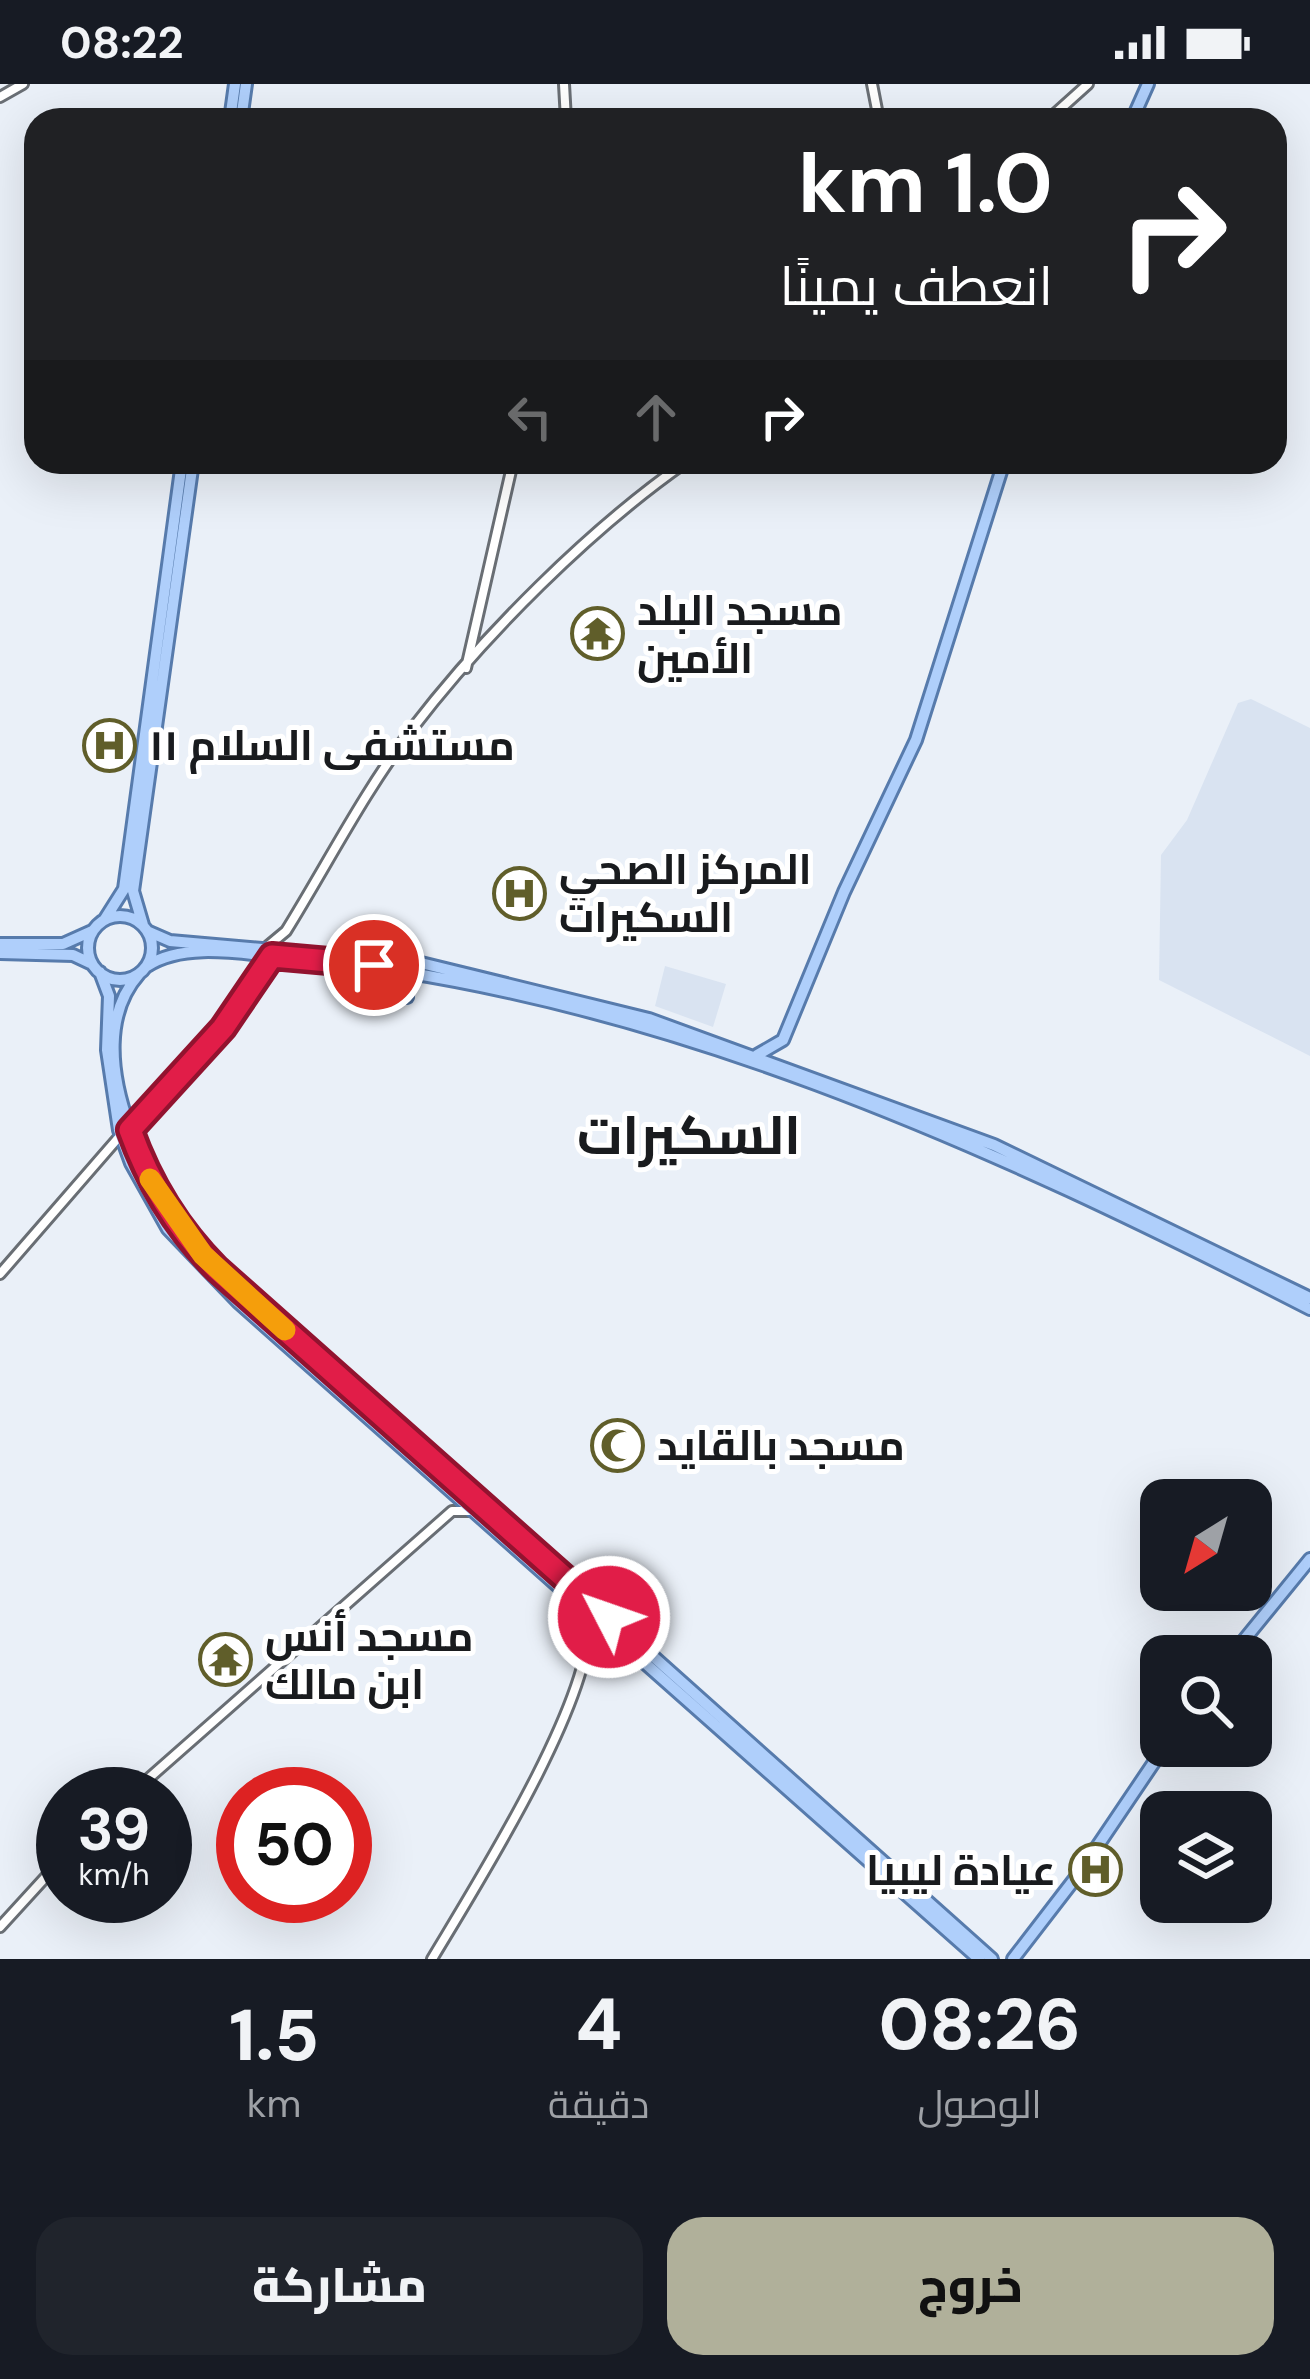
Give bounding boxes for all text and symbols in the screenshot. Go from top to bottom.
text: 08:22 [60,13,184,72]
text: 1.0 km [798,129,1053,238]
icon: right [1095,156,1251,312]
text: انعطف يمينًا [779,251,1053,322]
icon: left [497,384,563,450]
icon: ahead [623,384,689,450]
icon: right [749,384,815,450]
place label: مسجد البلد الأمين [637,583,843,686]
temple icon: مسجد البلد الأمين [570,606,626,662]
hospital icon: مستشفى السلام ١١ [82,717,138,773]
place label: مستشفى السلام ١١ [149,718,515,774]
place label: المركز الصحي السكيرات [559,842,812,945]
hospital icon: المركز الصحي السكيرات [492,865,548,921]
pin [323,914,425,1016]
icon: arrive [341,932,407,998]
district label: السكيرات [577,1100,801,1171]
mosque icon: مسجد بالقايد [590,1417,646,1473]
place label: مسجد بالقايد [657,1418,905,1473]
north arrow [1140,1479,1272,1611]
map controls [1140,1479,1272,1923]
position arrow [546,1554,672,1680]
place label: مسجد أنس ابن مالك [265,1609,474,1712]
temple icon: مسجد أنس ابن مالك [198,1632,254,1688]
button: search [1140,1635,1272,1767]
speed limit sign: 50 [216,1767,372,1923]
text: 39 [78,1790,150,1869]
button: layers [1140,1791,1272,1923]
hospital icon: عيادة ليبيا [1067,1842,1123,1898]
place label: عيادة ليبيا [866,1843,1056,1898]
text: km/h [79,1855,149,1894]
text: 4 [575,1978,622,2071]
text: 08:26 [878,1978,1081,2071]
text: 1.5 [229,1989,319,2082]
text: km [247,2078,301,2129]
text: دقيقة [548,2079,649,2130]
text: الوصول [918,2079,1042,2130]
button: مشاركة [36,2217,643,2355]
button: خروج [667,2217,1274,2355]

